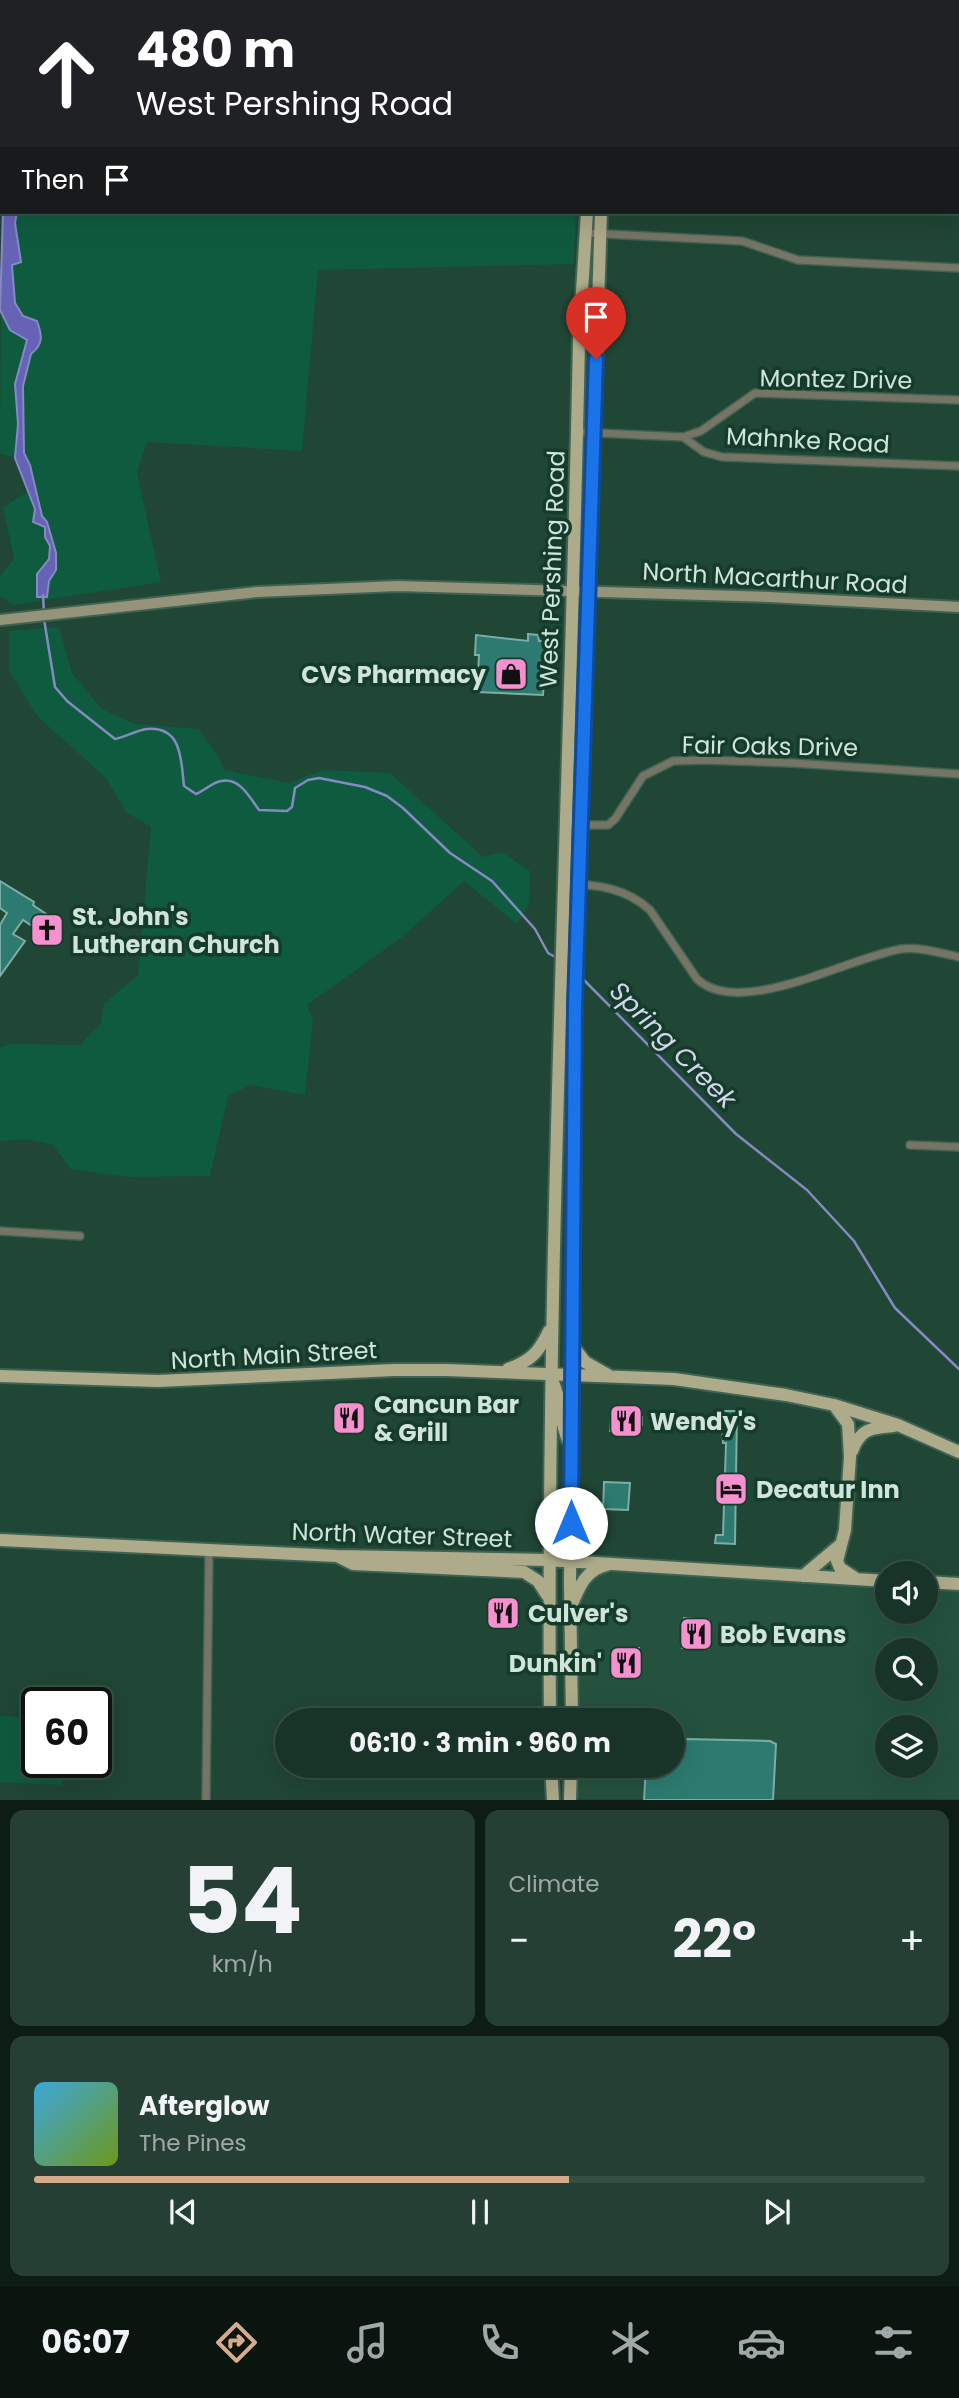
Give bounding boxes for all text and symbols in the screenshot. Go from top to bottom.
text: 480 m [136,16,295,84]
icon: ahead [21,28,112,119]
text: West Pershing Road [136,81,453,126]
icon: arrive [98,161,136,199]
text: Then [21,162,84,198]
pin [566,287,626,359]
icon: arrive [577,298,615,336]
street label: Montez Drive [759,361,913,397]
street label: Mahnke Road [725,419,891,461]
street label: West Pershing Road [531,450,573,688]
street label: North Macarthur Road [642,555,908,601]
shop icon: CVS Pharmacy [492,655,530,693]
place label: CVS Pharmacy [301,658,487,691]
street label: Fair Oaks Drive [682,728,858,764]
place label: St. John's Lutheran Church [72,900,280,961]
church icon: St. John's Lutheran Church [28,911,66,949]
water label: Spring Creek [602,974,746,1118]
street label: North Main Street [170,1333,378,1377]
place label: Cancun Bar & Grill [374,1388,519,1449]
restaurant icon: Cancun Bar & Grill [330,1399,368,1437]
restaurant icon: Wendy's [607,1402,645,1440]
place label: Wendy's [650,1405,756,1438]
hotel icon: Decatur Inn [712,1470,750,1508]
place label: Decatur Inn [756,1473,900,1506]
position arrow [534,1486,608,1560]
street label: North Water Street [291,1515,513,1555]
map controls [875,1561,938,1778]
button: sound [875,1561,938,1624]
restaurant icon: Culver's [484,1594,522,1632]
place label: Culver's [528,1597,628,1630]
restaurant icon: Bob Evans [677,1615,715,1653]
place label: Bob Evans [720,1618,846,1651]
button: search [875,1638,938,1701]
restaurant icon: Dunkin' [607,1644,645,1682]
place label: Dunkin' [509,1647,602,1680]
speed limit sign: 60 [21,1687,112,1778]
button: layers [875,1715,938,1778]
text: 06:10 · 3 min · 960 m [349,1725,611,1761]
text: 54 [182,1837,303,1965]
text: Climate [509,1868,599,1900]
text: 22° [673,1903,756,1976]
text: − [509,1914,529,1967]
text: + [899,1914,925,1967]
text: km/h [212,1948,273,1980]
text: Afterglow [139,2088,270,2124]
text: The Pines [139,2127,247,2159]
icon: previous [164,2193,202,2231]
icon: pause [461,2193,499,2231]
icon: next [758,2193,796,2231]
icon: directions [212,2318,261,2367]
icon: music [343,2318,392,2367]
icon: phone [475,2318,524,2367]
icon: climate [606,2318,655,2367]
icon: car [737,2318,786,2367]
icon: filters [869,2318,918,2367]
text: 06:07 [41,2319,130,2364]

